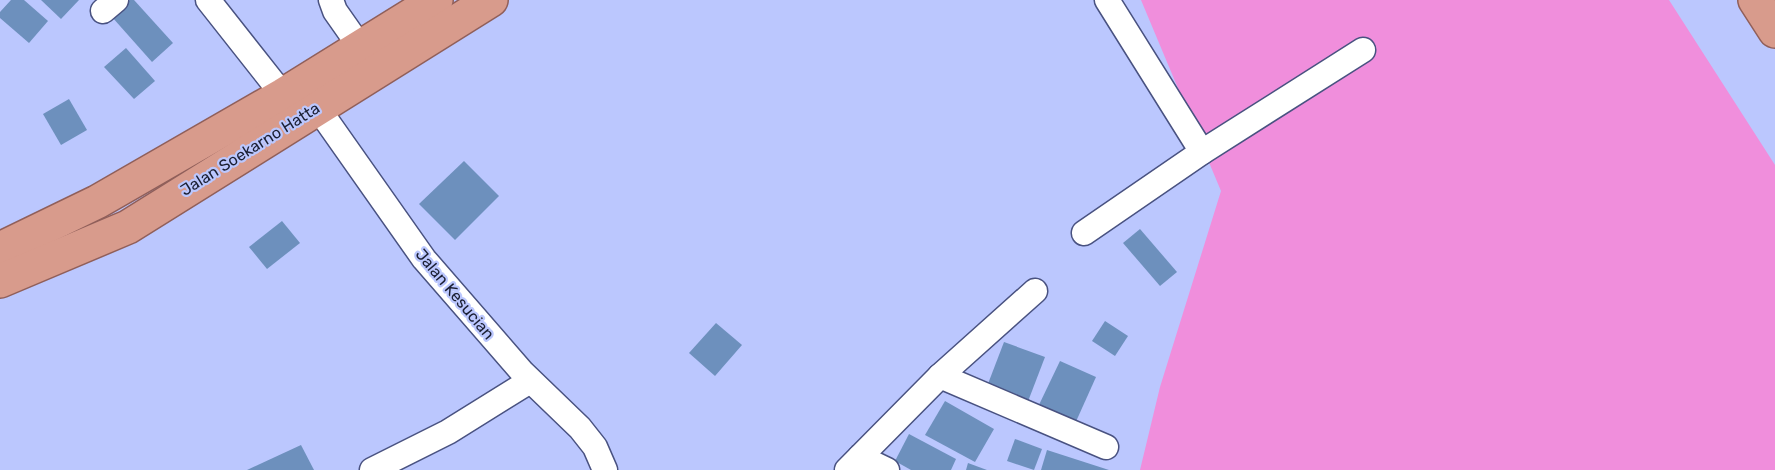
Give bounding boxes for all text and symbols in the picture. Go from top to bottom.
street label: Jalan Soekarno Hatta [177,98,323,200]
street label: Jalan Kesucian [412,245,498,343]

